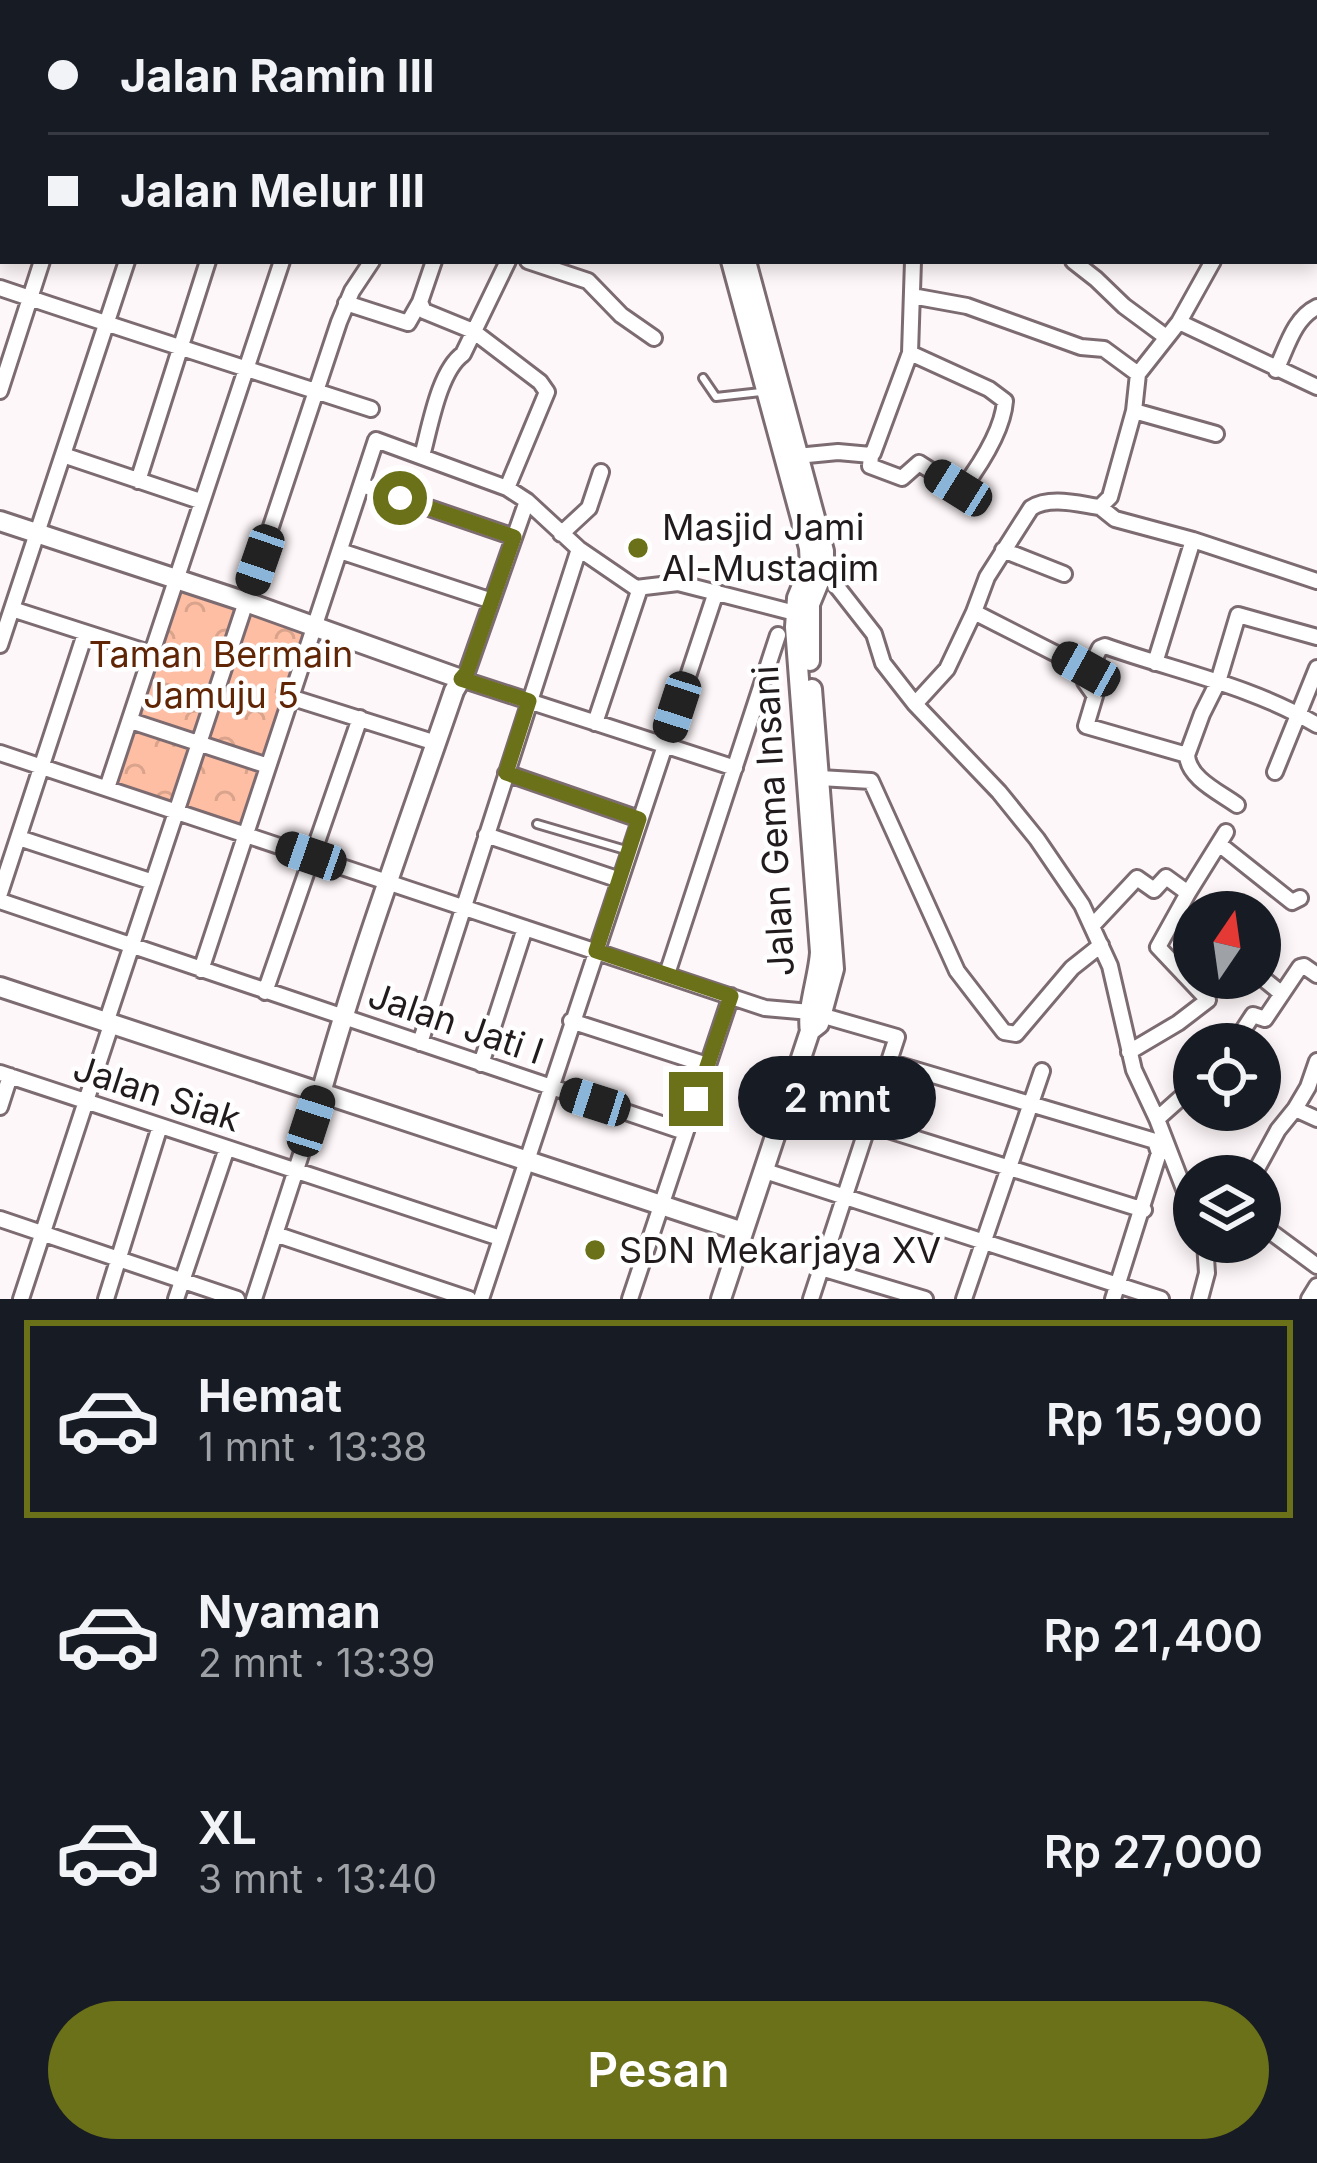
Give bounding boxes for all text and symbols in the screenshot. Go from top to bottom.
text: Jalan Ramin III [120,48,435,103]
text: Jalan Melur III [120,163,425,218]
car [918,454,998,522]
route start [373,471,427,525]
place label: Masjid Jami Al-Mustaqim [662,505,879,590]
car [231,520,289,600]
marker: Masjid Jami Al-Mustaqim [625,535,651,561]
park label: Taman Bermain Jamuju 5 [89,632,353,717]
car [1046,636,1126,702]
street label: Jalan Gema Insani [743,665,803,977]
car [649,667,705,747]
car [271,827,351,885]
north arrow [1173,891,1281,999]
map controls [1173,891,1281,1263]
street label: Jalan Jati I [363,973,549,1073]
button: locate [1173,1023,1281,1131]
street label: Jalan Siak [68,1045,246,1141]
callout: 2 mnt [738,1057,936,1141]
route end [669,1072,723,1126]
car [555,1074,635,1130]
text: 2 mnt [784,1074,890,1121]
car [283,1081,339,1161]
button: layers [1173,1155,1281,1263]
place label: SDN Mekarjaya XV [619,1228,941,1272]
marker: SDN Mekarjaya XV [582,1237,608,1263]
icon: car [54,1365,162,1473]
text: Hemat [198,1368,342,1423]
text: Rp 15,900 [1046,1392,1263,1447]
text: 1 mnt · 13:38 [198,1423,427,1470]
icon: car [54,1581,162,1689]
text: Nyaman [198,1584,381,1639]
text: Rp 21,400 [1043,1608,1263,1663]
text: 2 mnt · 13:39 [198,1639,435,1686]
icon: car [54,1797,162,1905]
text: XL [198,1800,257,1855]
text: Rp 27,000 [1044,1824,1263,1879]
text: 3 mnt · 13:40 [198,1855,437,1902]
button: Pesan [48,2001,1269,2139]

